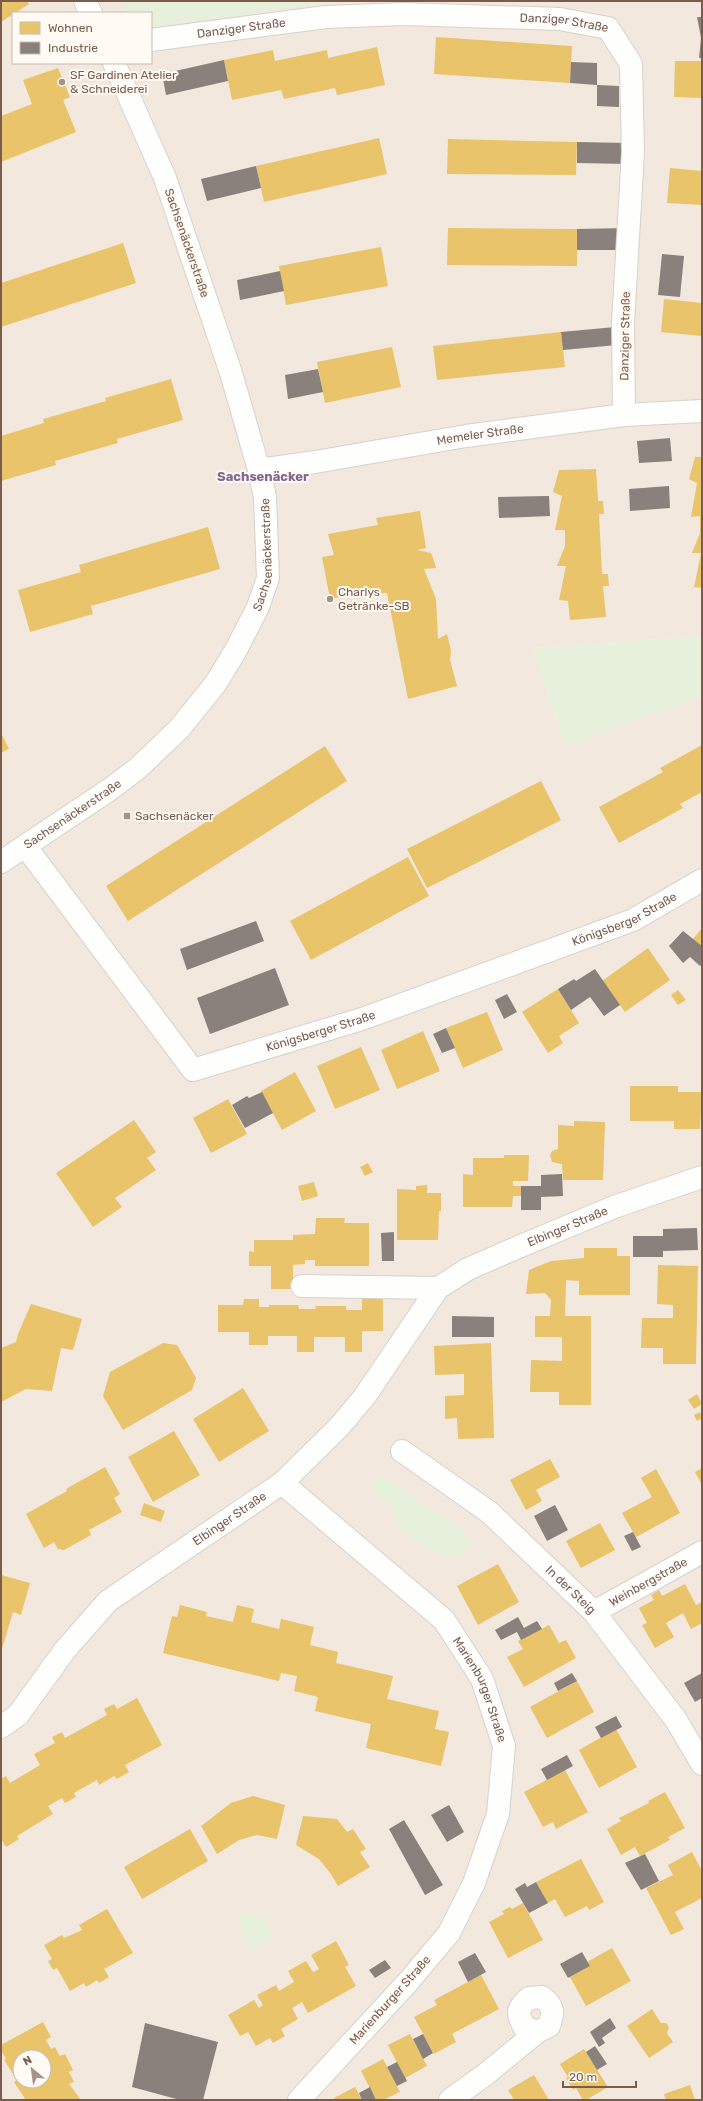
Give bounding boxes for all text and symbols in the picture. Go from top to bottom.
street label: Danziger Straße [519,11,610,35]
legend [12,12,152,64]
street label: Danziger Straße [196,15,287,41]
text: Wohnen [48,21,93,35]
text: Industrie [48,41,98,55]
place label: SF Gardinen Atelier & Schneiderei [70,68,177,96]
marker: SF Gardinen Atelier & Schneiderei [57,77,67,87]
street label: Sachsenäckerstraße [162,187,212,300]
street label: Danziger Straße [617,291,633,381]
street label: Memeler Straße [436,421,525,448]
district label: Sachsenäcker [217,469,309,484]
street label: Sachsenäckerstraße [250,498,275,614]
place label: Charlys Getränke-SB [338,585,410,613]
marker: Charlys Getränke-SB [325,594,335,604]
street label: Sachsenäckerstraße [21,776,124,852]
place label: Sachsenäcker [135,809,214,823]
marker: Sachsenäcker [122,811,132,821]
street label: Königsberger Straße [570,889,679,949]
street label: Königsberger Straße [264,1008,378,1055]
street label: Elbinger Straße [525,1203,610,1249]
street label: Elbinger Straße [190,1489,269,1548]
street label: Weinbergstraße [607,1554,690,1609]
street label: In der Steig [543,1563,599,1617]
street label: Marienburger Straße [450,1634,509,1744]
street label: Marienburger Straße [346,1953,434,2047]
north arrow [12,2049,52,2089]
text: N [21,2053,34,2068]
scale bar [563,2063,636,2089]
text: 20 m [569,2070,597,2084]

